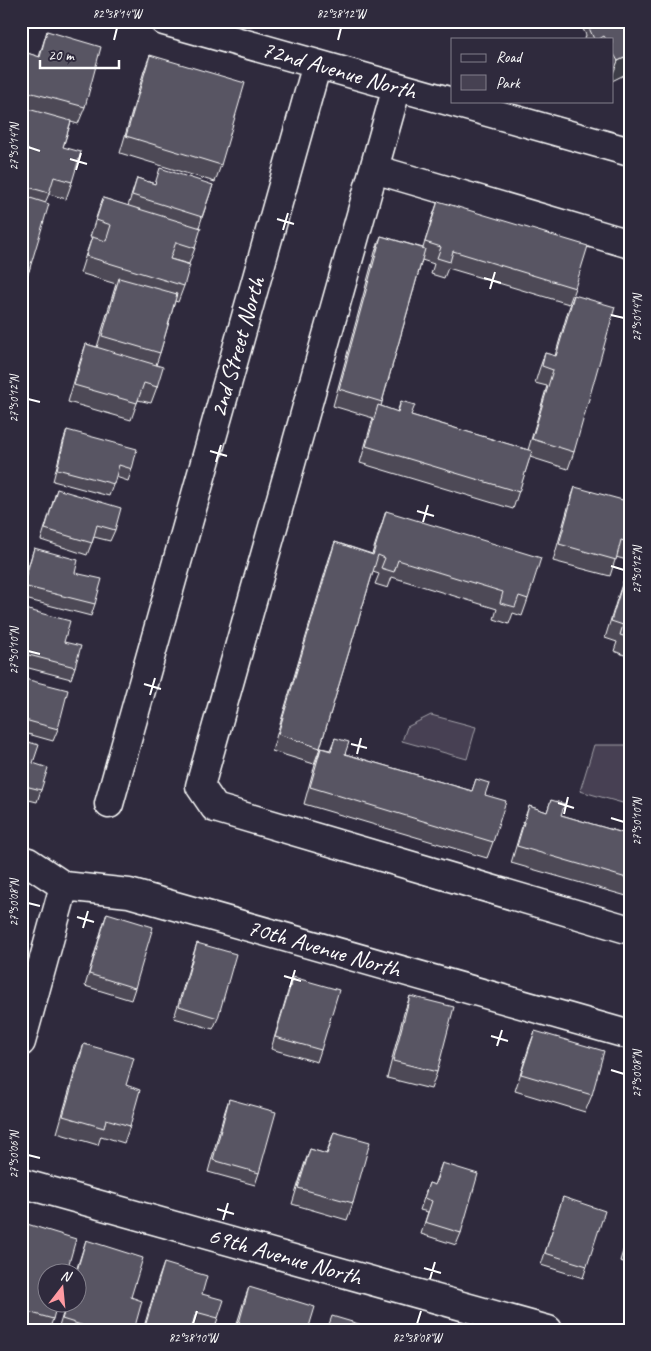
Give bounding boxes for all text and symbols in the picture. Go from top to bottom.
text: 82°38'14"W [93,6,144,22]
text: 82°38'12"W [317,6,368,22]
street label: 72nd Avenue North [258,34,421,107]
scale bar [40,38,119,70]
legend [451,38,614,102]
text: 20 m [48,46,75,65]
text: Road [496,48,523,67]
text: Park [496,74,521,93]
text: 27°50'14"N [6,122,22,171]
street label: 2nd Street North [203,272,272,421]
text: 27°50'14"N [629,293,645,342]
text: 27°50'12"N [6,374,22,423]
text: 27°50'12"N [629,545,645,594]
text: 27°50'10"N [6,626,22,675]
text: 27°50'10"N [629,797,645,846]
text: 27°50'08"N [6,878,22,927]
street label: 70th Avenue North [244,912,406,985]
text: 27°50'08"N [629,1049,645,1098]
text: 27°50'06"N [6,1130,22,1179]
street label: 69th Avenue North [205,1220,367,1293]
north arrow [38,1264,88,1314]
text: N [59,1267,74,1286]
text: 82°38'10"W [169,1330,220,1346]
text: 82°38'08"W [393,1330,444,1346]

